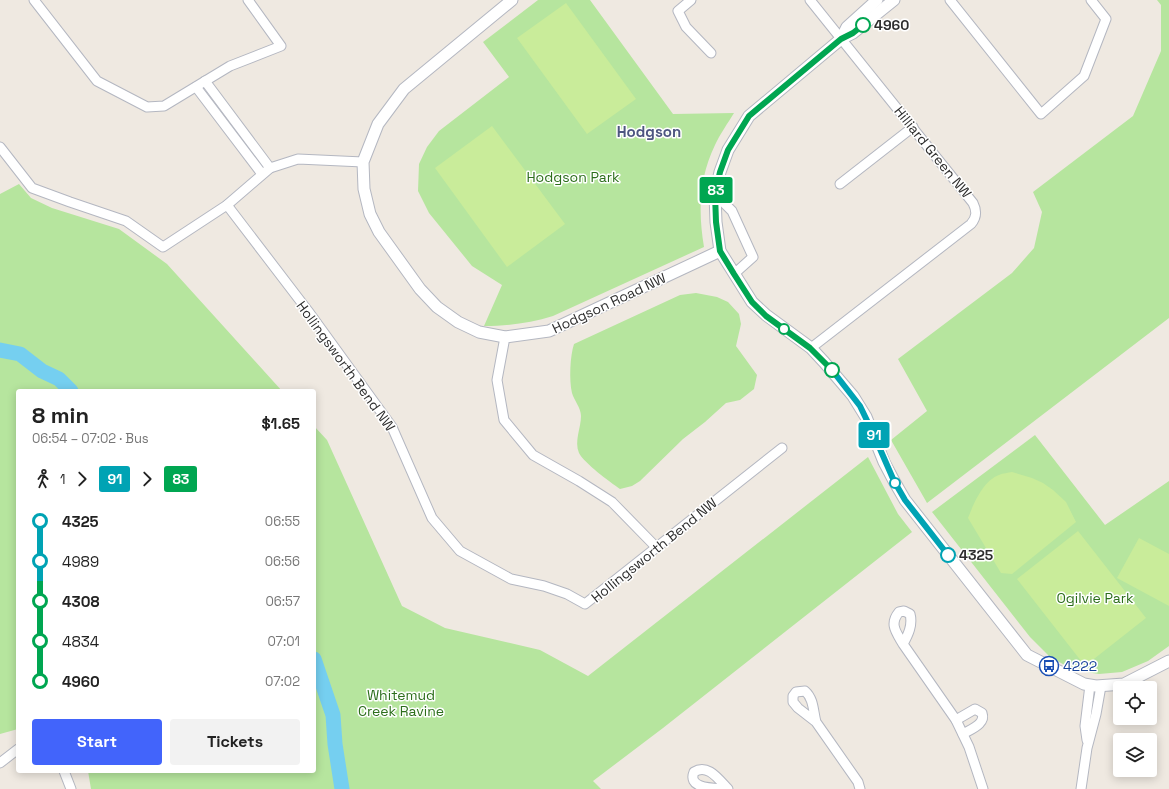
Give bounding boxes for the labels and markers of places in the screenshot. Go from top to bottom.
place label: 4960 [874,16,909,34]
marker: 4960 [855,17,871,33]
unlabelled marker [778,323,790,335]
unlabelled marker [824,362,840,378]
unlabelled marker [889,477,901,489]
place label: 4325 [959,546,993,564]
marker: 4325 [940,547,956,563]
bus stop icon: 4222 [1038,655,1060,677]
place label: 4222 [1063,657,1097,675]

